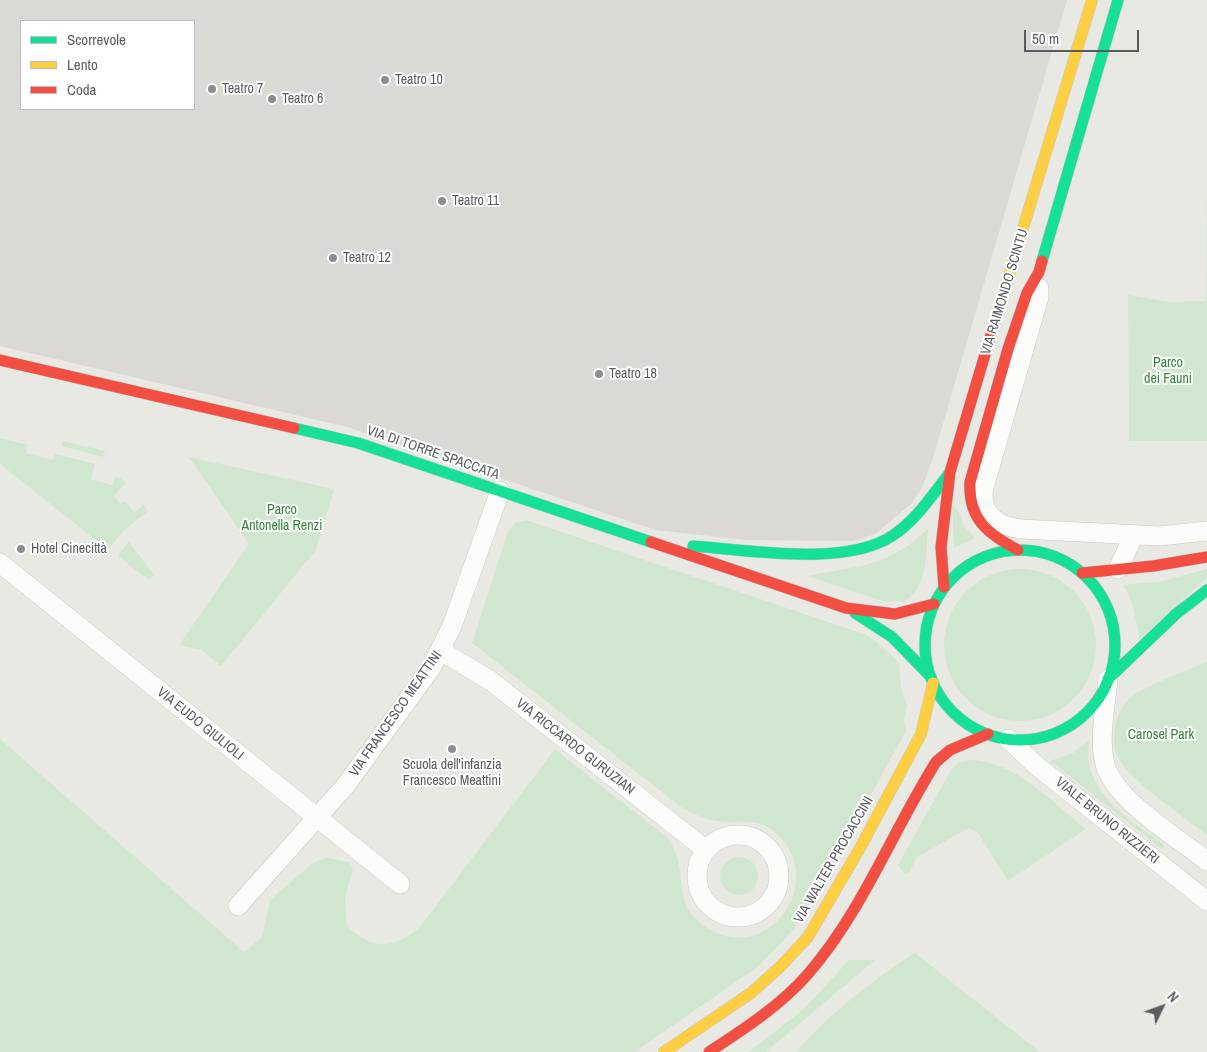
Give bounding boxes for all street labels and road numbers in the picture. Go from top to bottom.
street label: VIA RAIMONDO SCINTU [978,227,1032,357]
street label: VIA DI TORRE SPACCATA [365,422,501,484]
street label: VIA FRANCESCO MEATTINI [346,648,446,780]
street label: VIA EUDO GIULIOLI [153,684,247,764]
street label: VIA RICCARDO GURUZIAN [512,695,638,799]
street label: VIALE BRUNO RIZZIERI [1052,774,1162,868]
street label: VIA WALTER PROCACCINI [791,794,877,926]

